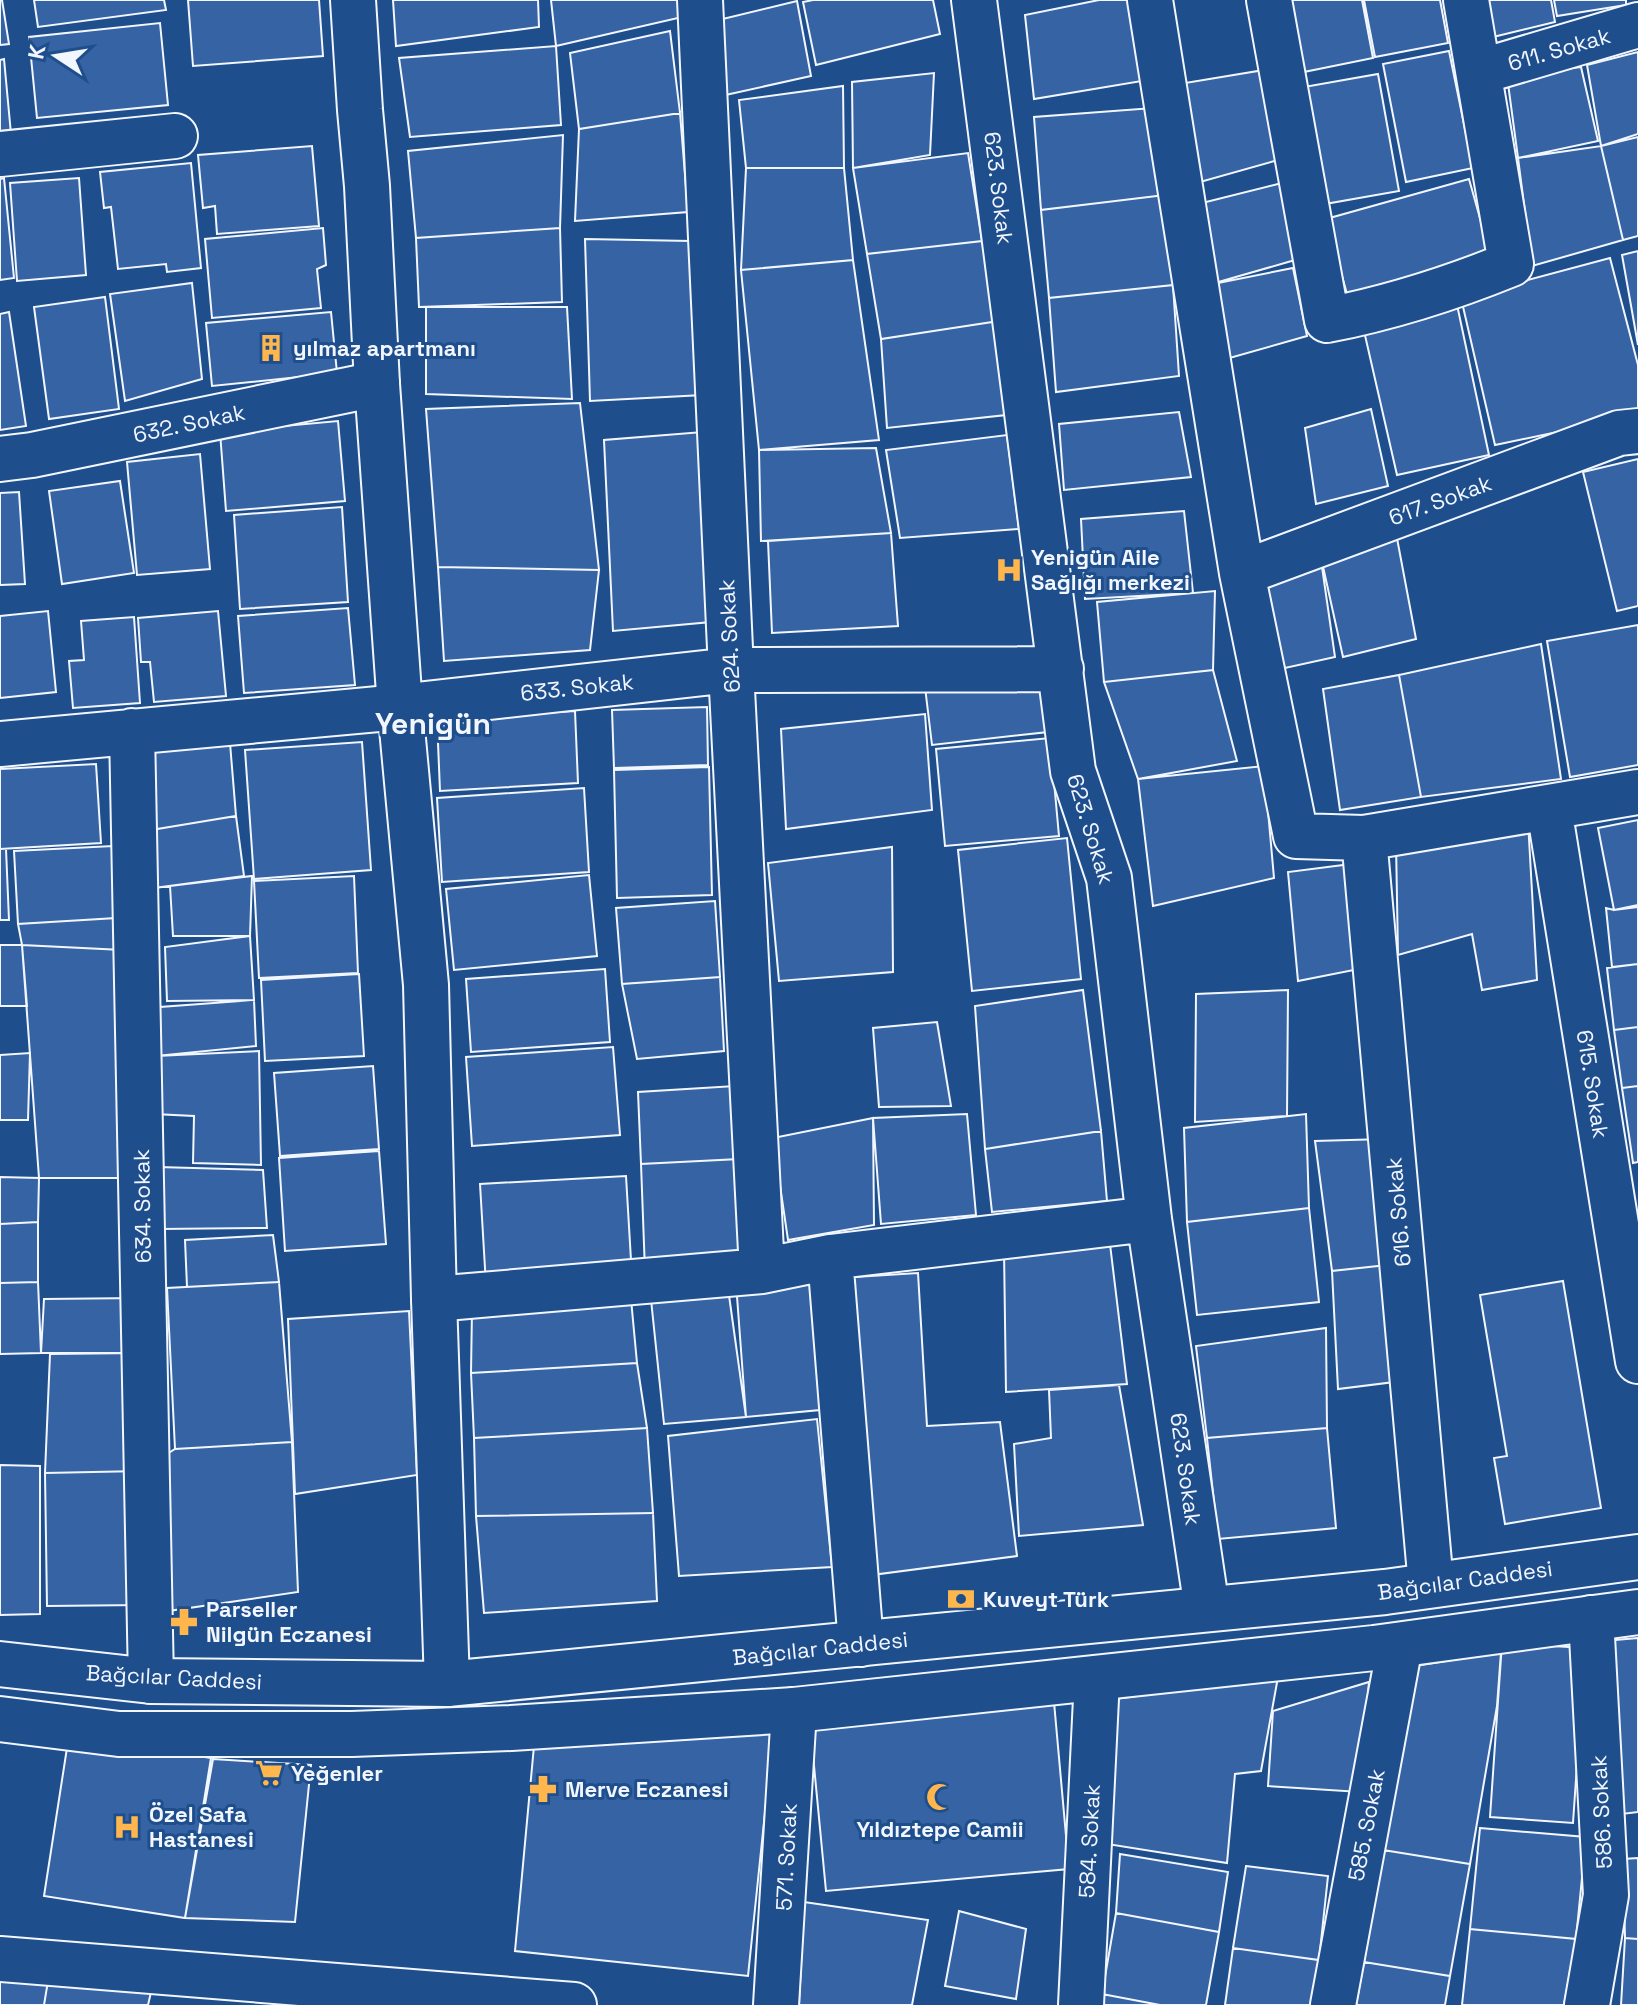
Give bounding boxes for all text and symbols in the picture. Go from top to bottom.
north arrow [16,16,96,96]
street label: 611. Sokak [1504,21,1614,77]
text: K [21,42,52,61]
street label: 623. Sokak [978,130,1020,246]
building icon: yılmaz apartmanı [256,333,286,363]
place label: yılmaz apartmanı [293,334,476,362]
street label: 632. Sokak [131,397,248,449]
street label: 617. Sokak [1385,468,1495,531]
place label: Yenigün Aile Sağlığı merkezi [1031,543,1190,596]
hospital icon: Yenigün Aile Sağlığı merkezi [994,555,1024,585]
street label: 624. Sokak [712,578,746,693]
street label: 633. Sokak [519,667,635,707]
district label: Yenigün [375,704,491,743]
street label: 623. Sokak [1061,771,1121,888]
street label: 615. Sokak [1571,1028,1615,1140]
street label: 634. Sokak [127,1149,157,1263]
street label: 616. Sokak [1379,1156,1417,1268]
street label: 623. Sokak [1164,1411,1208,1527]
street label: Bağcılar Caddesi [1376,1554,1554,1606]
bank icon: Kuveyt Türk [946,1584,976,1614]
place label: Kuveyt Türk [983,1585,1110,1613]
place label: Parseller Nilgün Eczanesi [206,1595,372,1648]
pharmacy icon: Parseller Nilgün Eczanesi [169,1607,199,1637]
street label: Bağcılar Caddesi [731,1625,909,1671]
street label: Bağcılar Caddesi [85,1658,263,1696]
street label: 586. Sokak [1584,1754,1618,1870]
supermarket icon: Yeğenler [254,1758,284,1788]
place label: Yeğenler [291,1759,383,1787]
street label: 585. Sokak [1341,1766,1391,1883]
pharmacy icon: Merve Eczanesi [528,1774,558,1804]
place label: Merve Eczanesi [565,1775,728,1803]
mosque icon: Yıldıztepe Camii [925,1782,955,1812]
street label: 584. Sokak [1072,1783,1106,1899]
place label: Özel Safa Hastanesi [149,1800,254,1853]
street label: 571. Sokak [769,1802,803,1912]
hospital icon: Özel Safa Hastanesi [112,1812,142,1842]
place label: Yıldıztepe Camii [856,1815,1024,1843]

